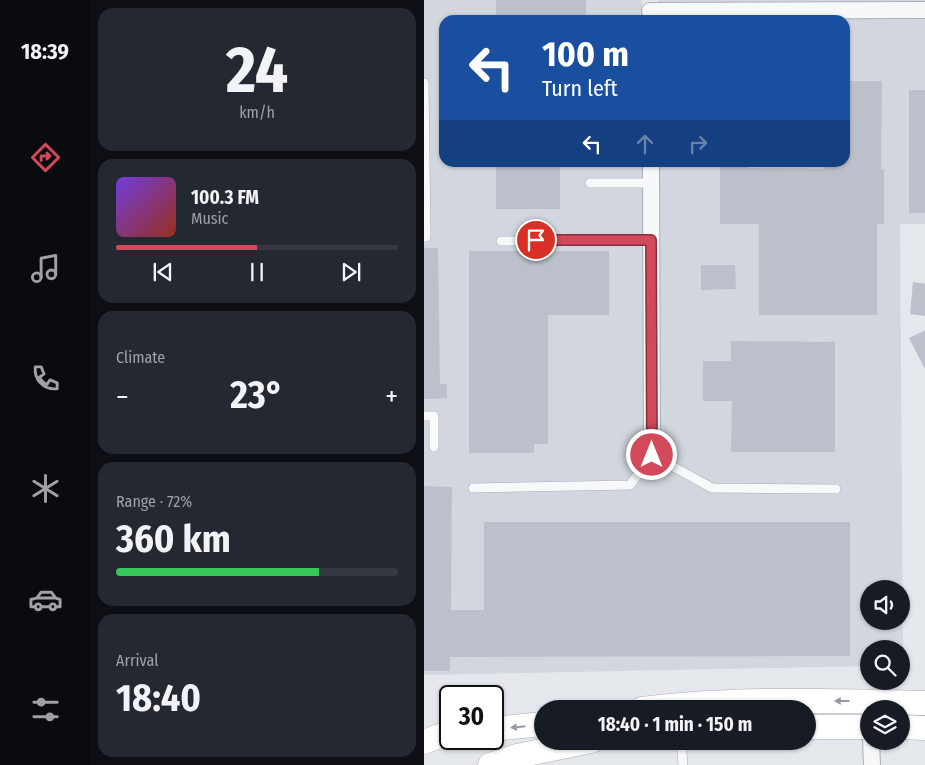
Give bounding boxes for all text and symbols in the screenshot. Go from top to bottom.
text: 24 [226,31,288,109]
text: 100 m [542,33,629,75]
icon: left [459,35,524,100]
text: 18:39 [21,38,69,65]
text: Turn left [542,75,618,102]
text: km/h [239,103,275,122]
icon: left [578,130,606,158]
icon: ahead [631,130,659,158]
icon: right [684,130,712,158]
icon: directions [28,140,63,175]
text: 100.3 FM [191,186,259,209]
text: Music [191,209,228,228]
pin [515,219,557,261]
icon: arrive [522,226,550,254]
icon: music [28,251,63,286]
icon: previous [149,258,177,286]
icon: pause [243,258,271,286]
icon: next [337,258,365,286]
text: Climate [116,348,165,367]
icon: phone [28,361,63,396]
text: 23° [230,372,284,418]
text: − [116,380,129,413]
text: + [385,380,398,413]
position arrow [625,428,677,480]
icon: climate [28,471,63,506]
text: Range · 72% [116,492,192,511]
text: 360 km [116,516,231,562]
map controls [860,580,910,750]
button: sound [860,580,910,630]
icon: car [28,582,63,617]
button: search [860,640,910,690]
text: Arrival [116,651,158,670]
text: 18:40 [116,675,201,721]
speed limit sign: 30 [439,685,504,750]
icon: filters [28,692,63,727]
one-way arrow [833,697,849,705]
button: layers [860,700,910,750]
text: 18:40 · 1 min · 150 m [598,713,752,736]
one-way arrow [509,723,525,731]

